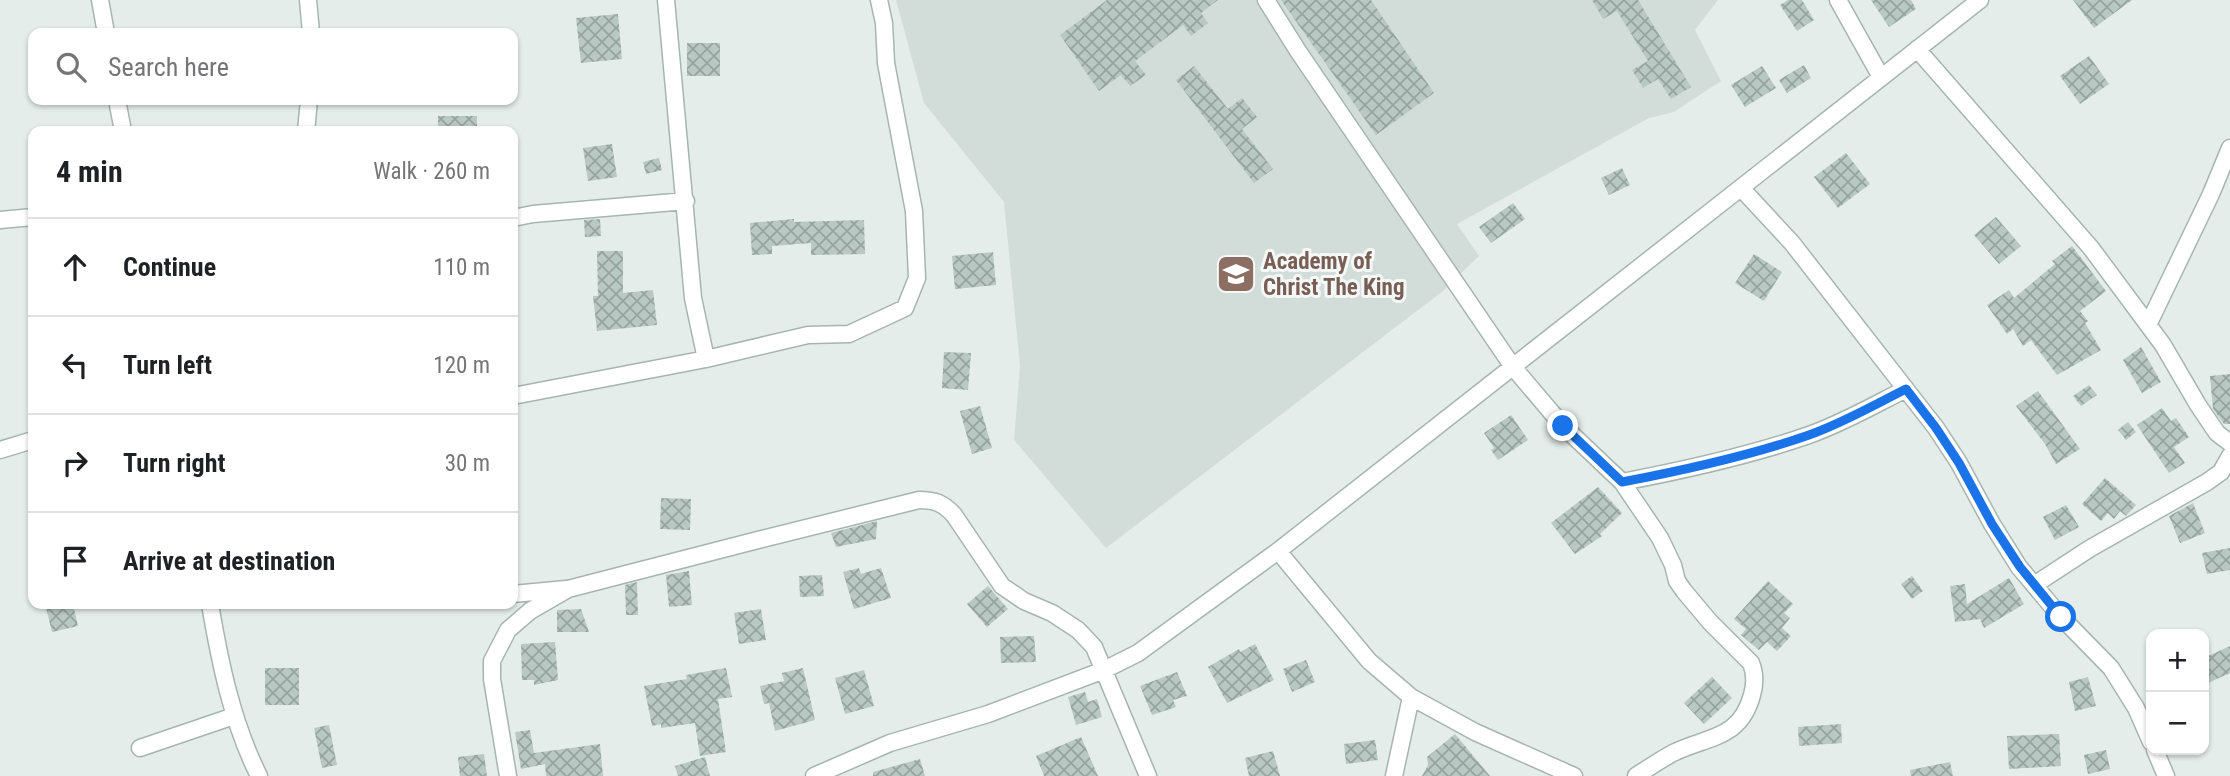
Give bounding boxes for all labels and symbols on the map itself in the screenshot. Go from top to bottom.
place label: Academy of Christ The King [1263,248,1405,301]
school or university icon: Academy of Christ The King [1215,253,1257,295]
route end [1547,410,1578,441]
route start [2045,601,2076,632]

